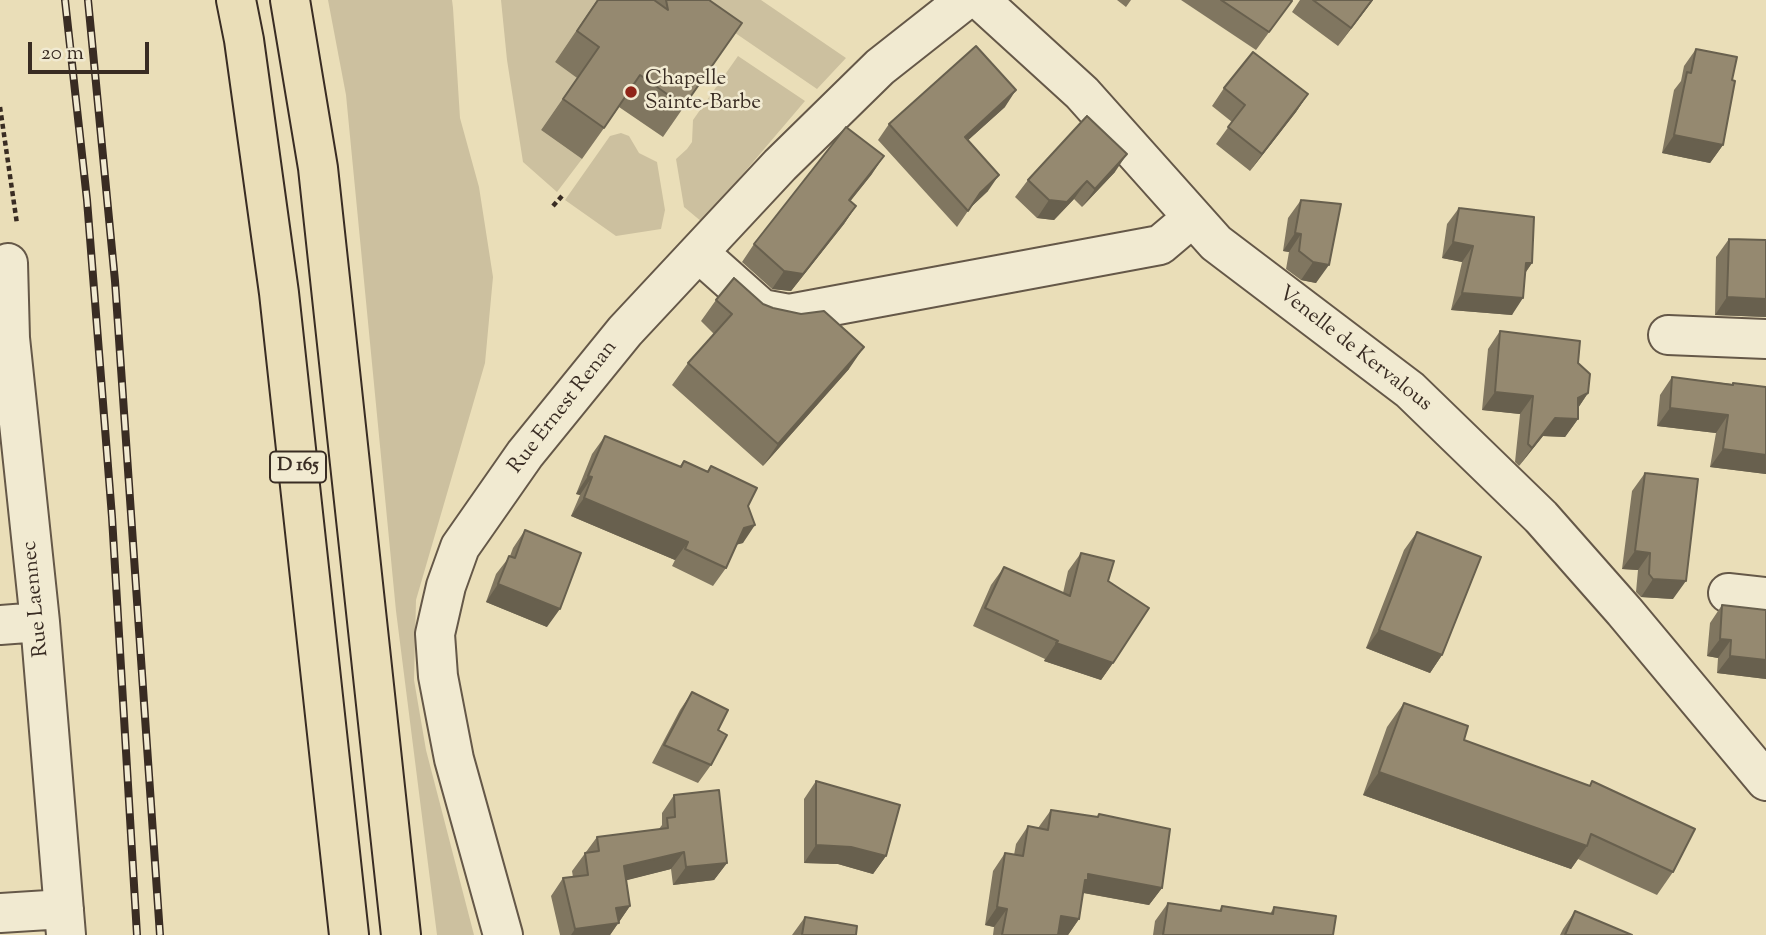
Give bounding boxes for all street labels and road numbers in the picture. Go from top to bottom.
street label: Venelle de Kervalous [1272,282,1436,418]
street label: Rue Ernest Renan [504,336,624,480]
road number: D 165 [270,452,326,482]
street label: Rue Laennec [18,540,56,658]

